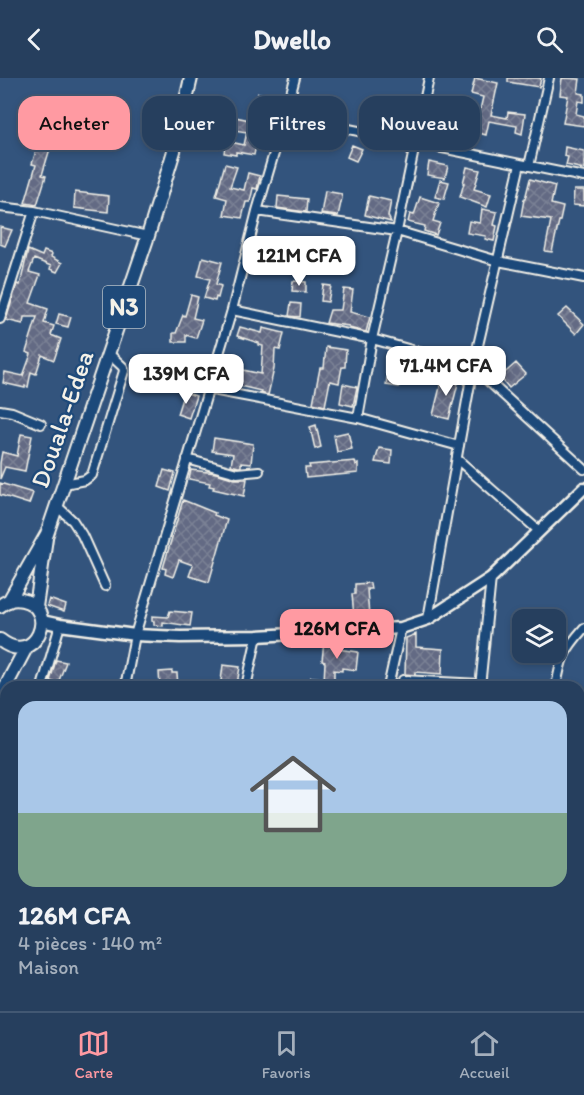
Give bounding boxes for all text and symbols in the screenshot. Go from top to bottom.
icon: back [18,23,51,56]
text: Dwello [253,23,331,56]
icon: search [533,23,566,56]
chip: Acheter [18,96,130,150]
chip: Louer [142,96,236,150]
chip: Filtres [248,96,347,150]
chip: Nouveau [359,96,480,150]
pin: 121M CFA [237,236,361,287]
text: 121M CFA [256,243,342,267]
road number: N3 [103,286,145,328]
street label: Douala-Edea [23,345,101,492]
pin: 71.4M CFA [377,346,515,397]
text: 71.4M CFA [400,353,492,377]
pin: 139M CFA [124,354,248,405]
text: 139M CFA [143,361,229,385]
pin: 126M CFA [275,609,399,660]
map controls [512,609,566,663]
button: layers [512,609,566,663]
text: 126M CFA [294,616,380,640]
icon: home [239,740,347,848]
text: 126M CFA [18,899,130,931]
text: 4 pièces · 140 m² [18,931,162,955]
text: Maison [18,955,79,979]
tab: Carte [74,1027,113,1082]
tab: Favoris [262,1027,311,1082]
tab: Accueil [459,1027,510,1082]

